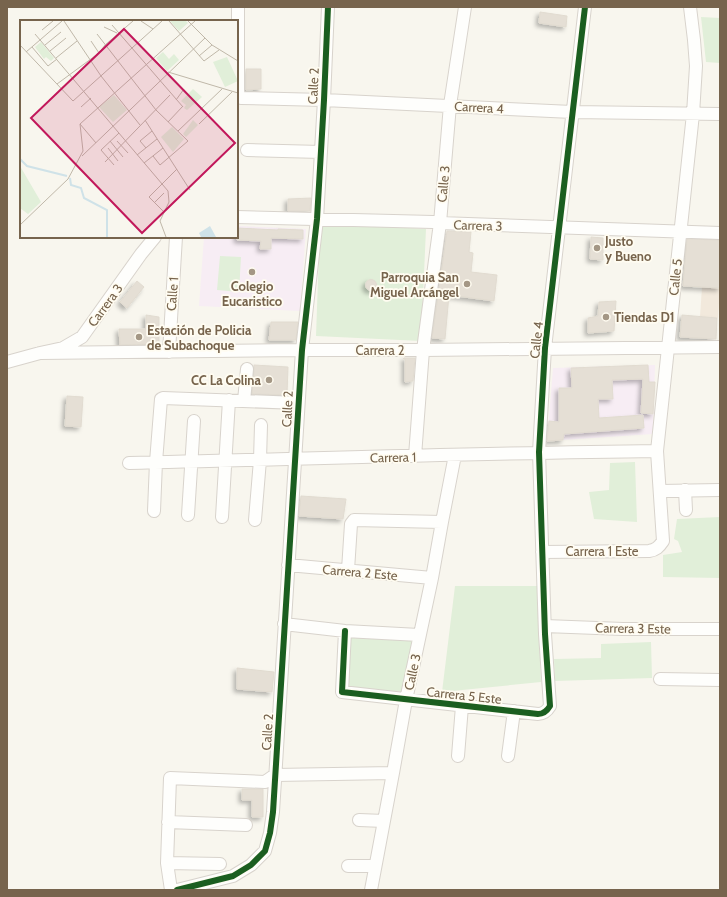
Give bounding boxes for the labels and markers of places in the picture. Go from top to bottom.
place label: Justo y Bueno [604,233,652,264]
marker: Justo y Bueno [592,243,602,253]
marker: Colegio Eucaristico [247,267,257,277]
place label: Parroquia San Miguel Arcángel [370,269,460,300]
place label: Colegio Eucaristico [222,278,283,309]
marker: Parroquia San Miguel Arcángel [462,279,472,289]
place label: Tiendas D1 [614,309,675,325]
marker: Tiendas D1 [601,312,611,322]
place label: Estación de Policia de Subachoque [147,322,252,353]
marker: Estación de Policia de Subachoque [134,332,144,342]
place label: CC La Colina [191,372,262,388]
marker: CC La Colina [264,375,274,385]

